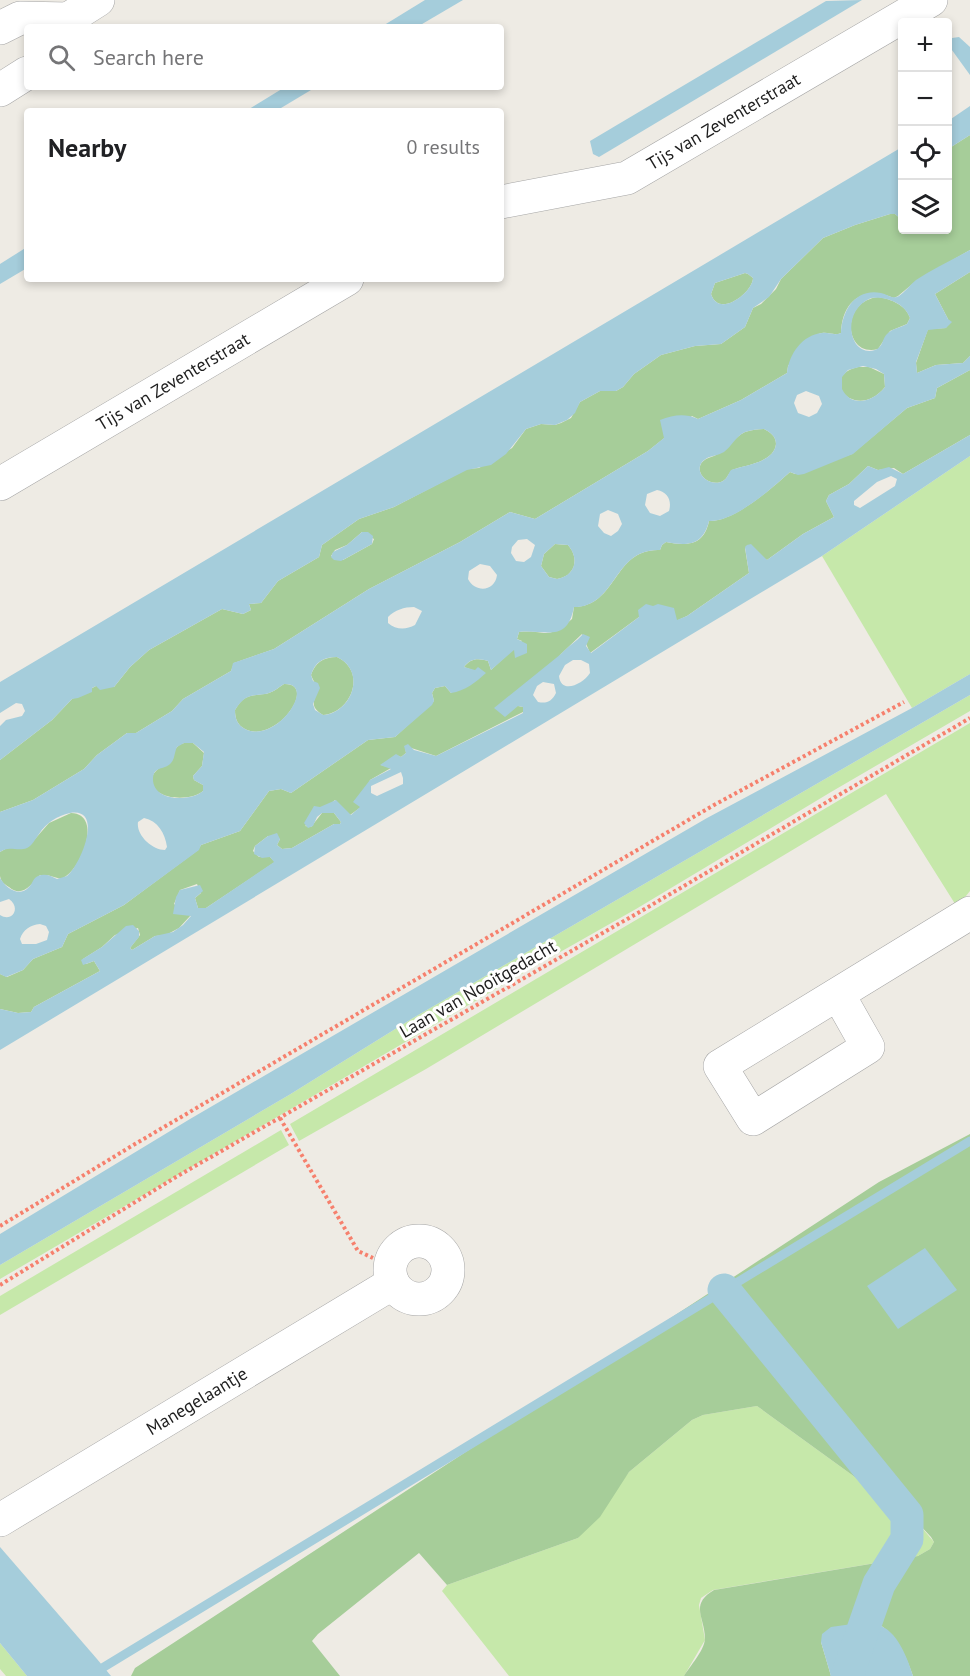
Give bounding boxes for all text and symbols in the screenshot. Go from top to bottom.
map controls [898,18,952,234]
button: + [898,18,952,72]
search box [24,24,504,90]
icon: search [45,41,78,74]
text: Search here [93,43,204,71]
street label: Tijs van Zeventerstraat [642,67,804,175]
button: − [898,72,952,126]
button: locate [898,126,952,180]
text: Nearby [48,131,126,164]
text: 0 results [407,134,480,160]
button: layers [898,180,952,234]
street label: Tijs van Zeventerstraat [92,327,253,435]
street label: Laan van Nooitgedacht [395,934,560,1043]
street label: Manegelaantje [142,1362,251,1440]

